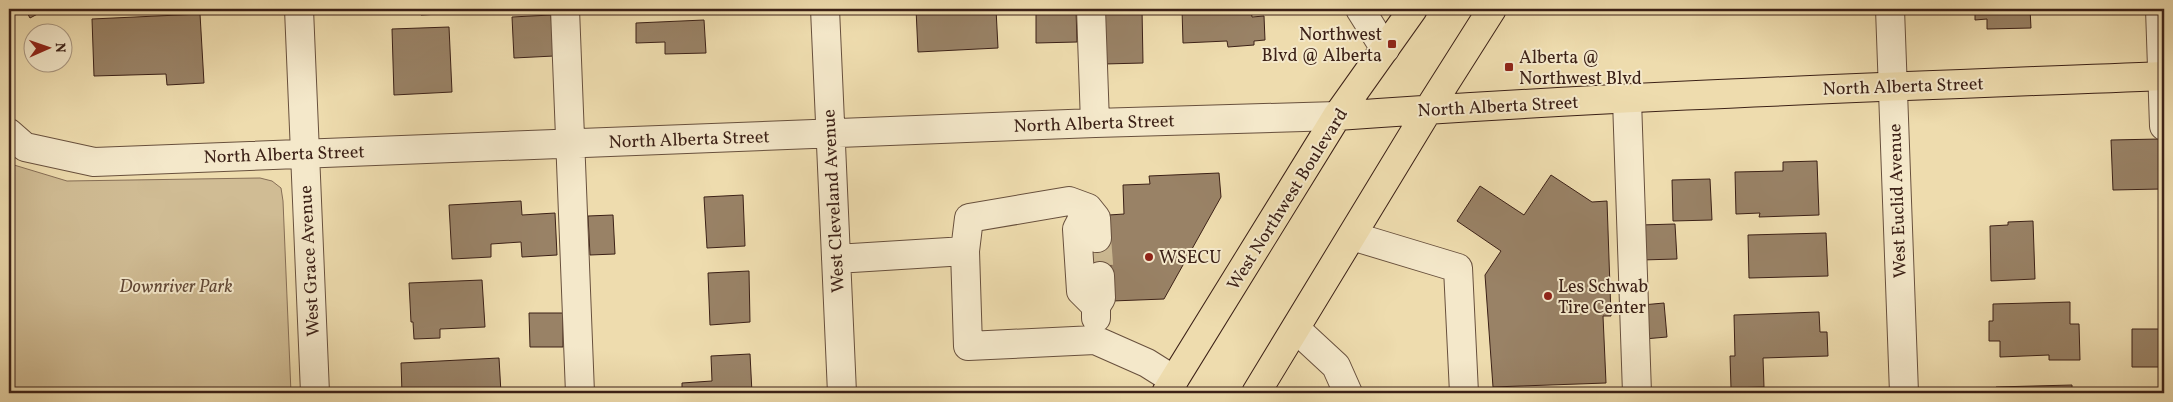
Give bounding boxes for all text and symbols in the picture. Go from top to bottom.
north arrow [22,22,72,72]
place label: Northwest Blvd @ Alberta [1262,23,1382,69]
marker: Northwest Blvd @ Alberta [1386,38,1398,50]
text: N [50,42,69,53]
place label: Alberta @ Northwest Blvd [1519,46,1642,92]
marker: Alberta @ Northwest Blvd [1503,61,1515,73]
street label: North Alberta Street [1822,72,1984,103]
street label: North Alberta Street [1417,91,1579,124]
street label: West Northwest Boulevard [1222,104,1355,296]
street label: West Cleveland Avenue [817,108,852,293]
street label: North Alberta Street [1013,109,1175,140]
street label: West Euclid Avenue [1883,123,1914,279]
street label: North Alberta Street [608,125,770,156]
street label: North Alberta Street [203,140,365,171]
street label: West Grace Avenue [294,185,327,337]
place label: WSECU [1159,246,1221,271]
marker: WSECU [1143,251,1155,263]
park label: Downriver Park [119,275,233,300]
place label: Les Schwab Tire Center [1558,275,1648,321]
marker: Les Schwab Tire Center [1542,290,1554,302]

